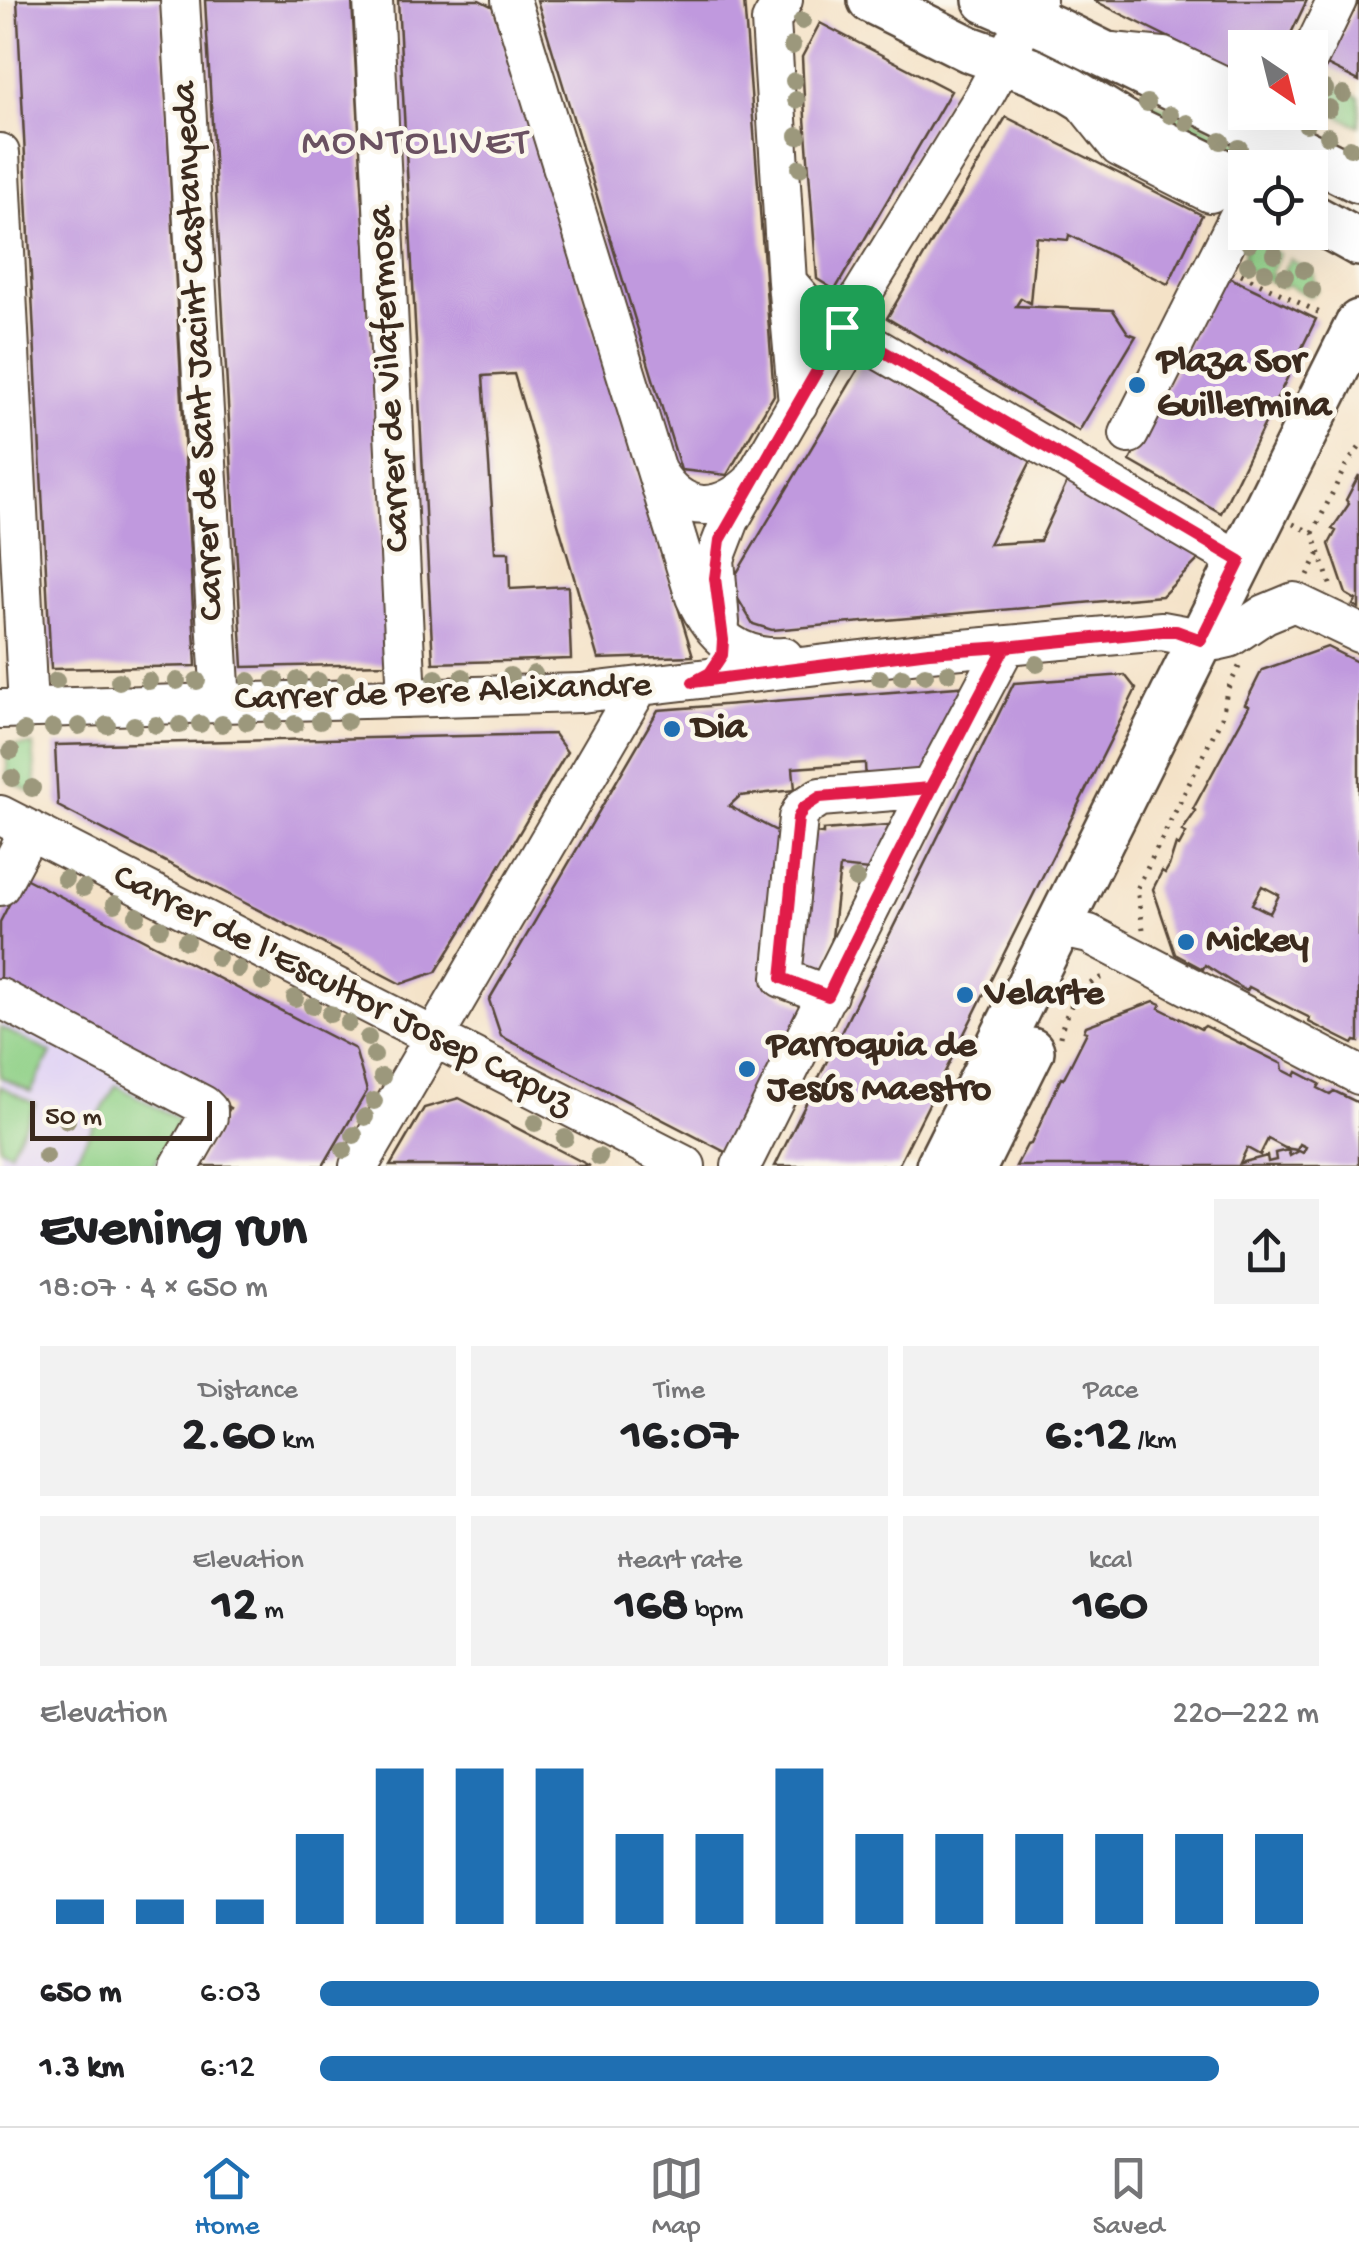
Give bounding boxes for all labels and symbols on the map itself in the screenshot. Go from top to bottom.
north arrow [1228,30,1328,130]
street label: Carrer de Sant Jacint Castanyeda [164,78,236,622]
district label: MONTOLIVET [301,121,531,168]
street label: Carrer de Vilafermosa [360,203,422,553]
pin [800,285,885,370]
place label: Plaza Sor Guillermina [1155,341,1333,429]
marker: Plaza Sor Guillermina [1126,374,1148,396]
street label: Carrer de Pere Aleixandre [234,665,653,723]
place label: Dia [689,707,748,751]
marker: Dia [661,718,683,740]
street label: Carrer de l'Escultor Josep Capuz [105,856,580,1127]
place label: Mickey [1206,920,1309,964]
marker: Mickey [1175,931,1197,953]
place label: Velarte [983,973,1105,1017]
marker: Velarte [954,984,976,1006]
place label: Parroquia de Jesús Maestro [765,1025,992,1113]
marker: Parroquia de Jesús Maestro [736,1058,758,1080]
scale bar [30,1096,212,1140]

